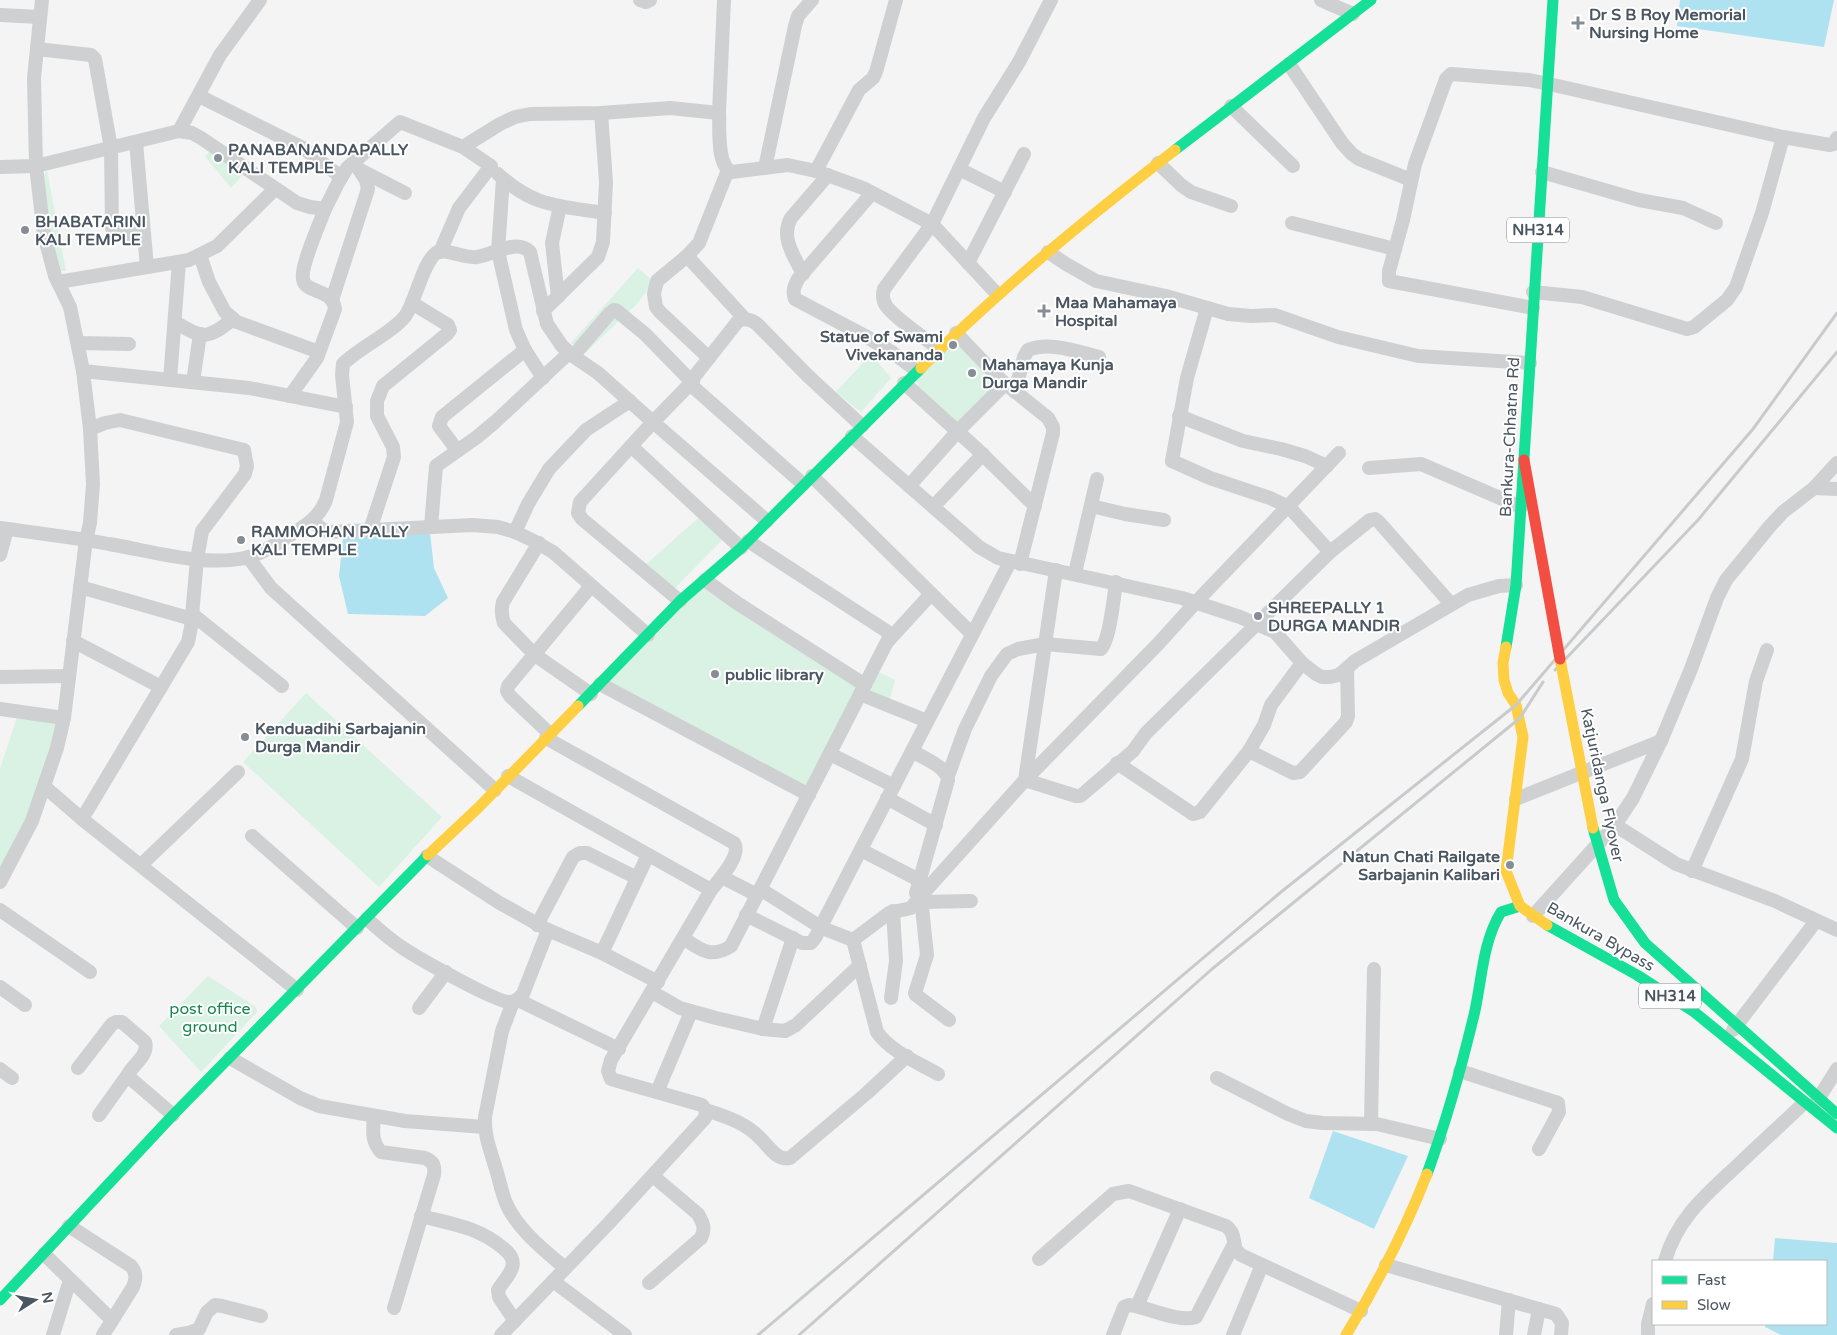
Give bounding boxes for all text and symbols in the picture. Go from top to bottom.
place label: Dr S B Roy Memorial Nursing Home [1589,5,1746,43]
marker: Dr S B Roy Memorial Nursing Home [1571,16,1585,30]
place label: PANABANANDAPALLY KALI TEMPLE [228,140,409,178]
marker: PANABANANDAPALLY KALI TEMPLE [212,152,224,164]
place label: BHABATARINI KALI TEMPLE [35,212,146,250]
road number: NH314 [1507,218,1569,242]
marker: BHABATARINI KALI TEMPLE [19,224,31,236]
place label: Maa Mahamaya Hospital [1055,293,1177,331]
marker: Maa Mahamaya Hospital [1037,304,1051,318]
place label: Statue of Swami Vivekananda [820,327,943,365]
marker: Statue of Swami Vivekananda [947,339,959,351]
place label: Mahamaya Kunja Durga Mandir [982,355,1114,393]
street label: Bankura-Chhatna Rd [1496,357,1524,517]
marker: Mahamaya Kunja Durga Mandir [966,367,978,379]
place label: RAMMOHAN PALLY KALI TEMPLE [251,522,409,560]
marker: RAMMOHAN PALLY KALI TEMPLE [235,534,247,546]
place label: SHREEPALLY 1 DURGA MANDIR [1268,598,1400,636]
marker: SHREEPALLY 1 DURGA MANDIR [1252,610,1264,622]
place label: public library [725,665,824,685]
marker: public library [709,668,721,680]
street label: Katjuridanga Flyover [1576,706,1628,865]
place label: Kenduadihi Sarbajanin Durga Mandir [255,719,426,757]
marker: Kenduadihi Sarbajanin Durga Mandir [239,731,251,743]
place label: Natun Chati Railgate Sarbajanin Kalibari [1342,847,1500,885]
marker: Natun Chati Railgate Sarbajanin Kalibari [1504,859,1516,871]
street label: Bankura Bypass [1543,898,1658,976]
road number: NH314 [1639,984,1701,1008]
park label: post office ground [169,999,251,1037]
legend [1652,1260,1827,1325]
text: Fast [1697,1271,1727,1289]
north arrow [10,1275,60,1325]
text: N [38,1290,57,1305]
text: Slow [1697,1296,1731,1314]

